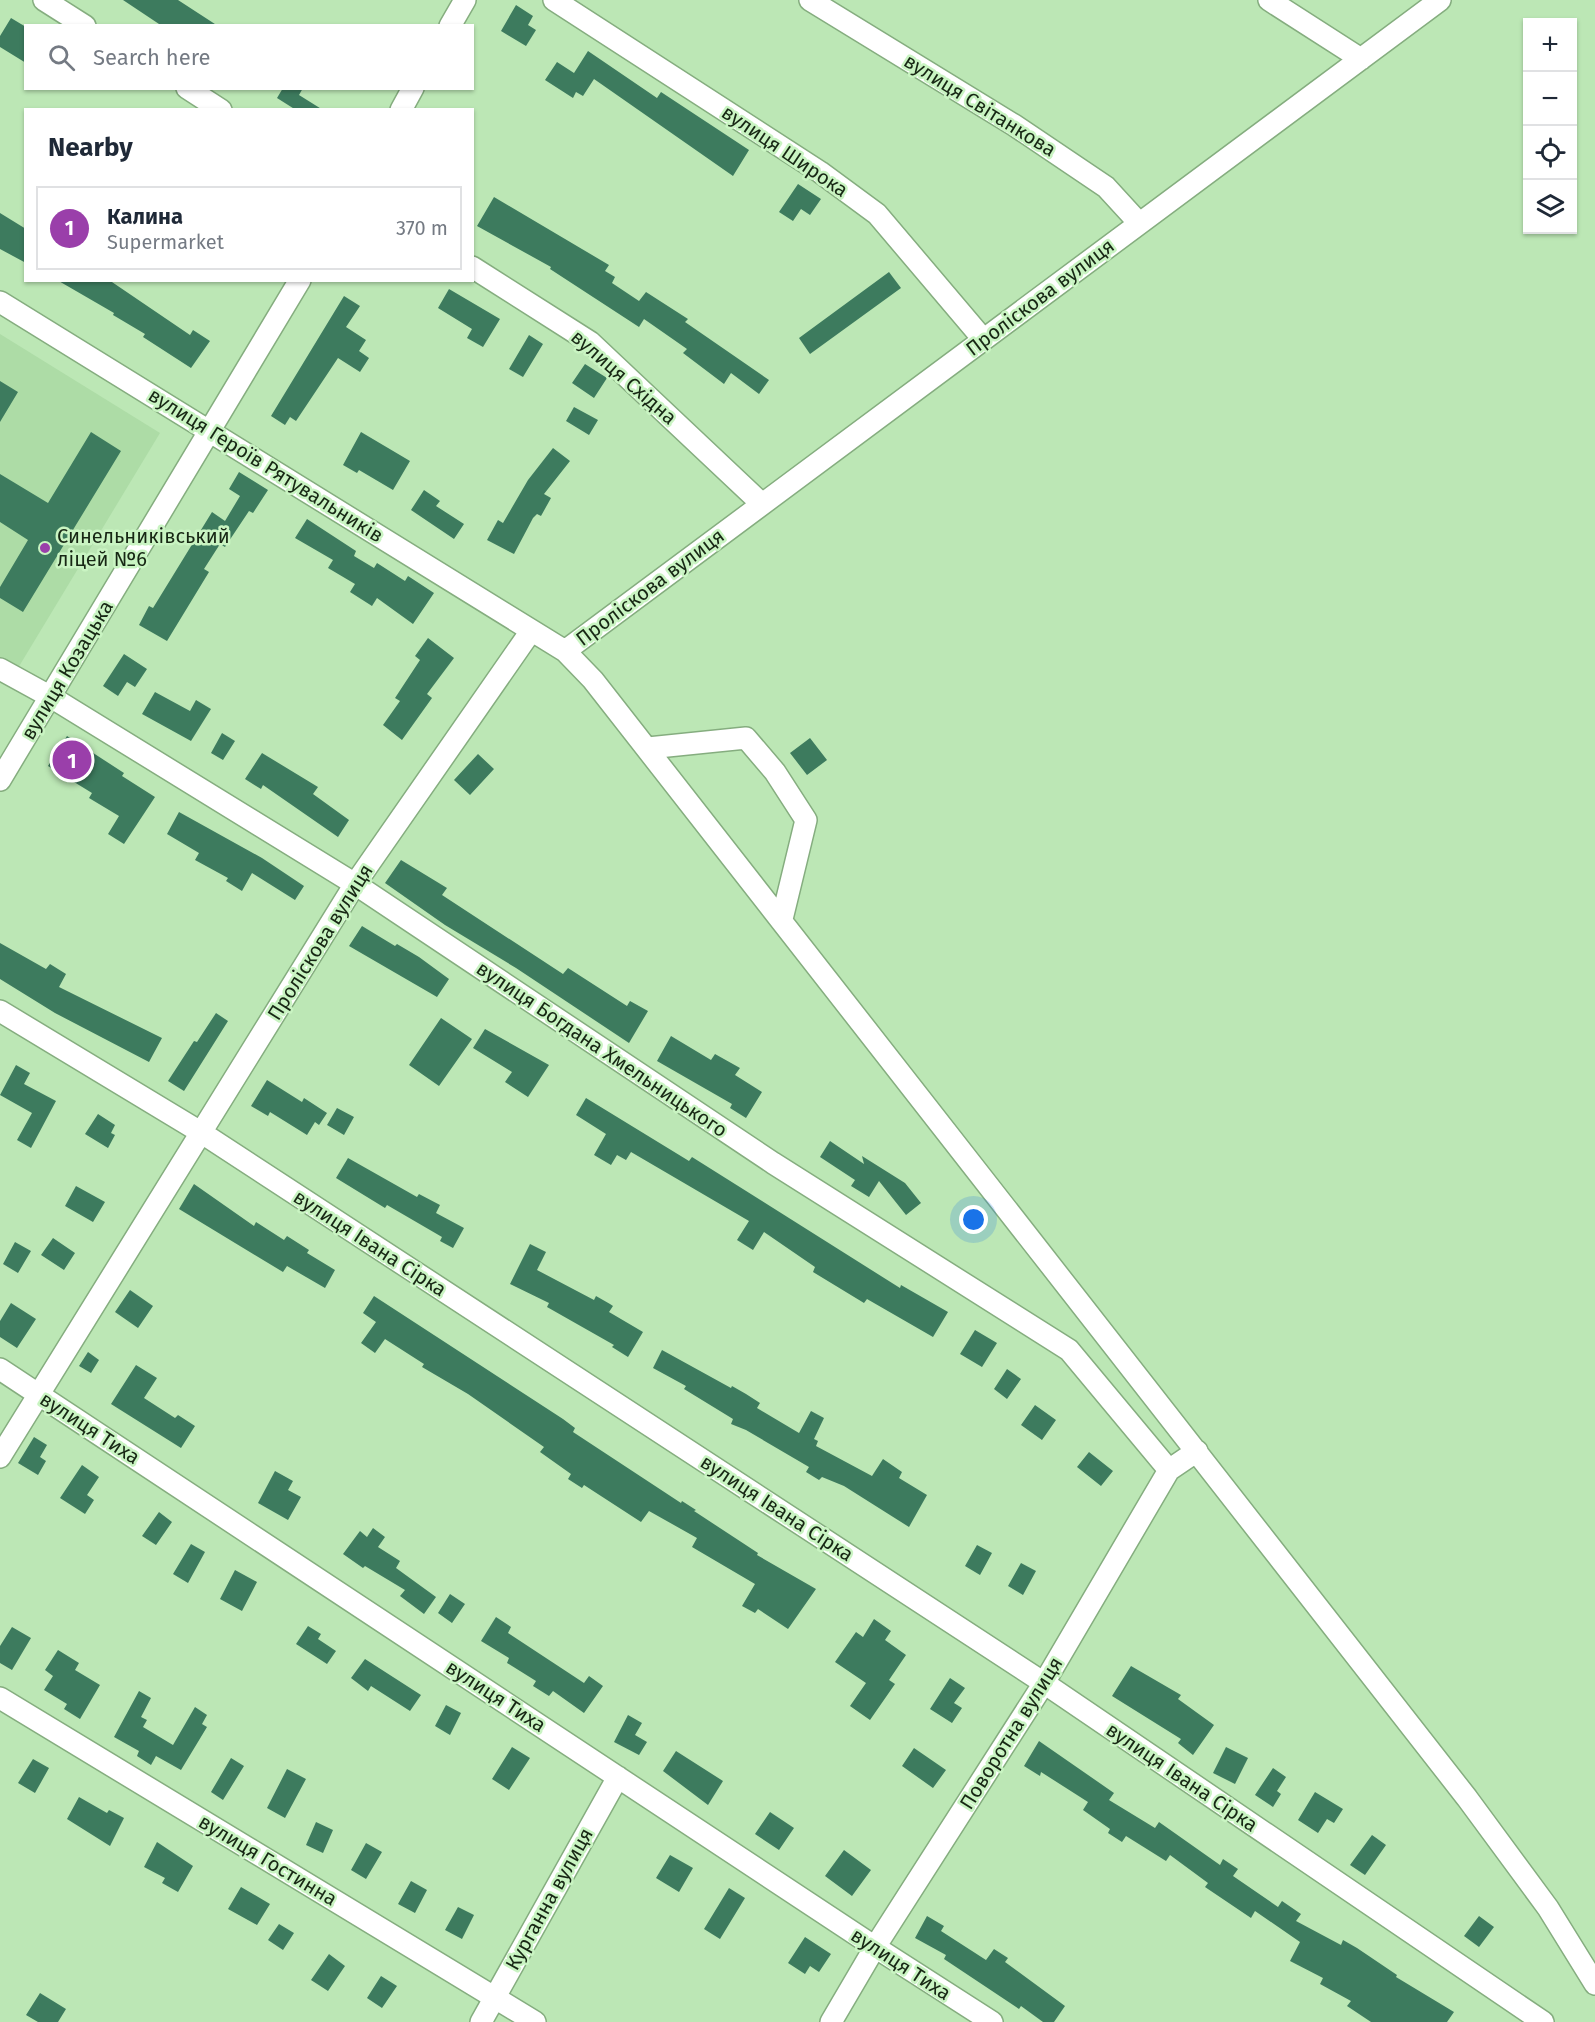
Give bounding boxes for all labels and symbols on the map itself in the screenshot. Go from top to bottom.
street label: вулиця Світанкова [900,49,1060,161]
street label: вулиця Широка [717,100,853,202]
street label: Проліскова вулиця [961,233,1119,361]
street label: вулиця Східна [566,325,682,429]
street label: вулиця Героїв Рятувальників [144,383,388,547]
street label: Проліскова вулиця [571,523,729,651]
place label: Синельниківський ліцей №6 [57,524,230,571]
marker: Синельниківський ліцей №6 [38,541,52,555]
street label: вулиця Козацька [16,596,118,744]
pin: 1 [52,738,92,783]
street label: Проліскова вулиця [262,859,378,1025]
street label: вулиця Богдана Хмельницького [472,956,732,1142]
street label: вулиця Івана Сірка [289,1185,451,1301]
your location [959,1205,988,1234]
street label: вулиця Тиха [36,1387,144,1469]
street label: вулиця Івана Сірка [696,1450,858,1566]
street label: Поворотна вулиця [954,1652,1068,1814]
street label: вулиця Тиха [442,1655,550,1737]
street label: вулиця Івана Сірка [1102,1717,1262,1837]
street label: вулиця Гостинна [194,1809,342,1911]
street label: Курганна вулиця [500,1824,598,1974]
street label: вулиця Тиха [847,1923,955,2005]

